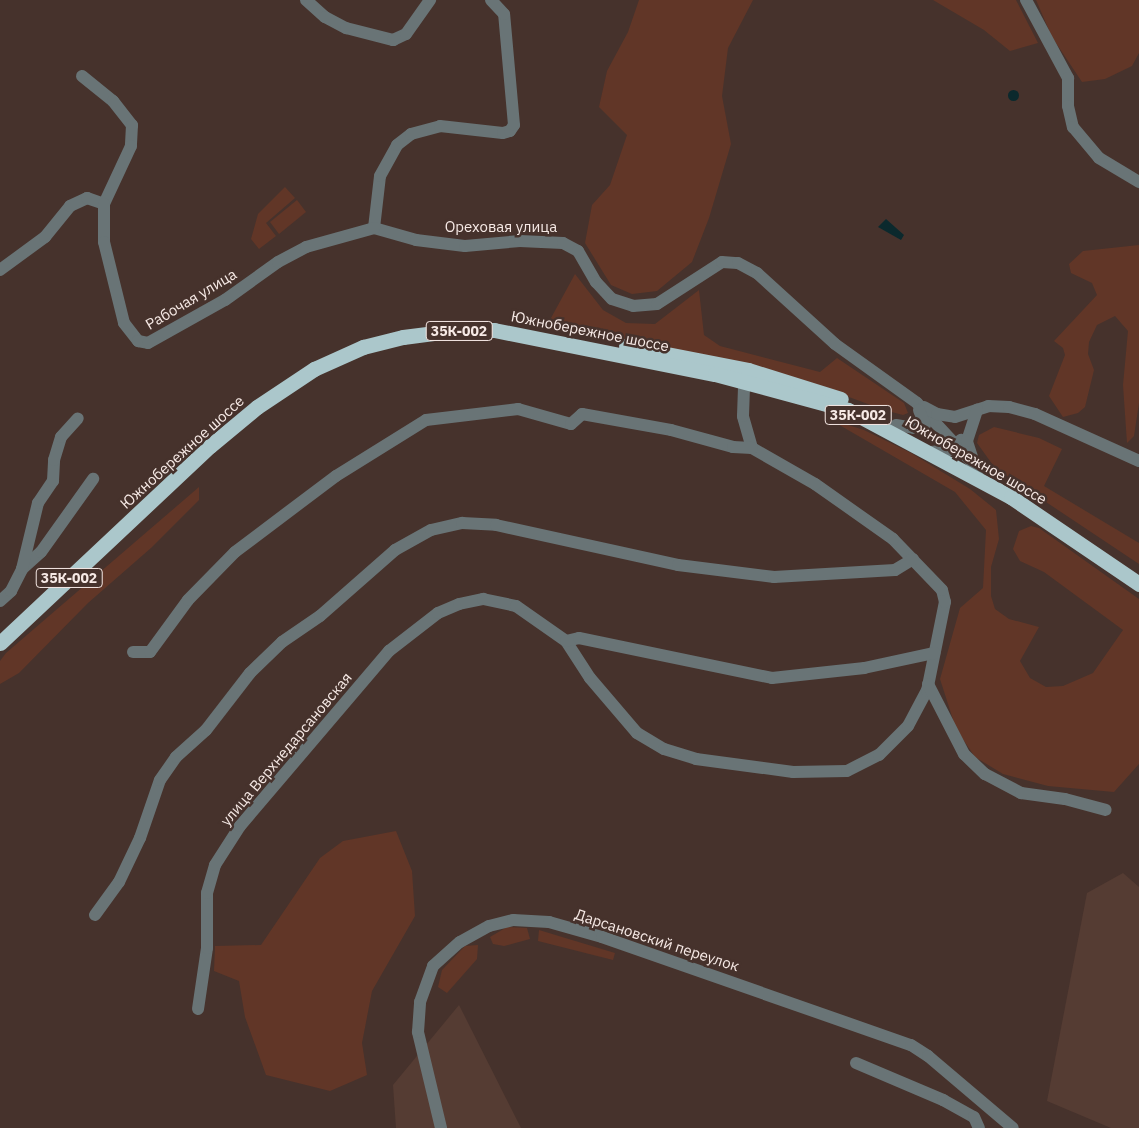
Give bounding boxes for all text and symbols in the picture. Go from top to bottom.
street label: Ореховая улица [445,218,557,236]
street label: Рабочая улица [142,265,240,333]
street label: Южнобережное шоссе [509,307,671,355]
road number: 35К-002 [425,320,493,342]
street label: Южнобережное шоссе [116,392,248,512]
road number: 35К-002 [824,404,892,426]
street label: Южнобережное шоссе [902,412,1050,508]
road number: 35К-002 [35,566,103,590]
street label: улица Верхнедарсановская [217,669,355,829]
street label: Дарсановский переулок [573,905,741,975]

